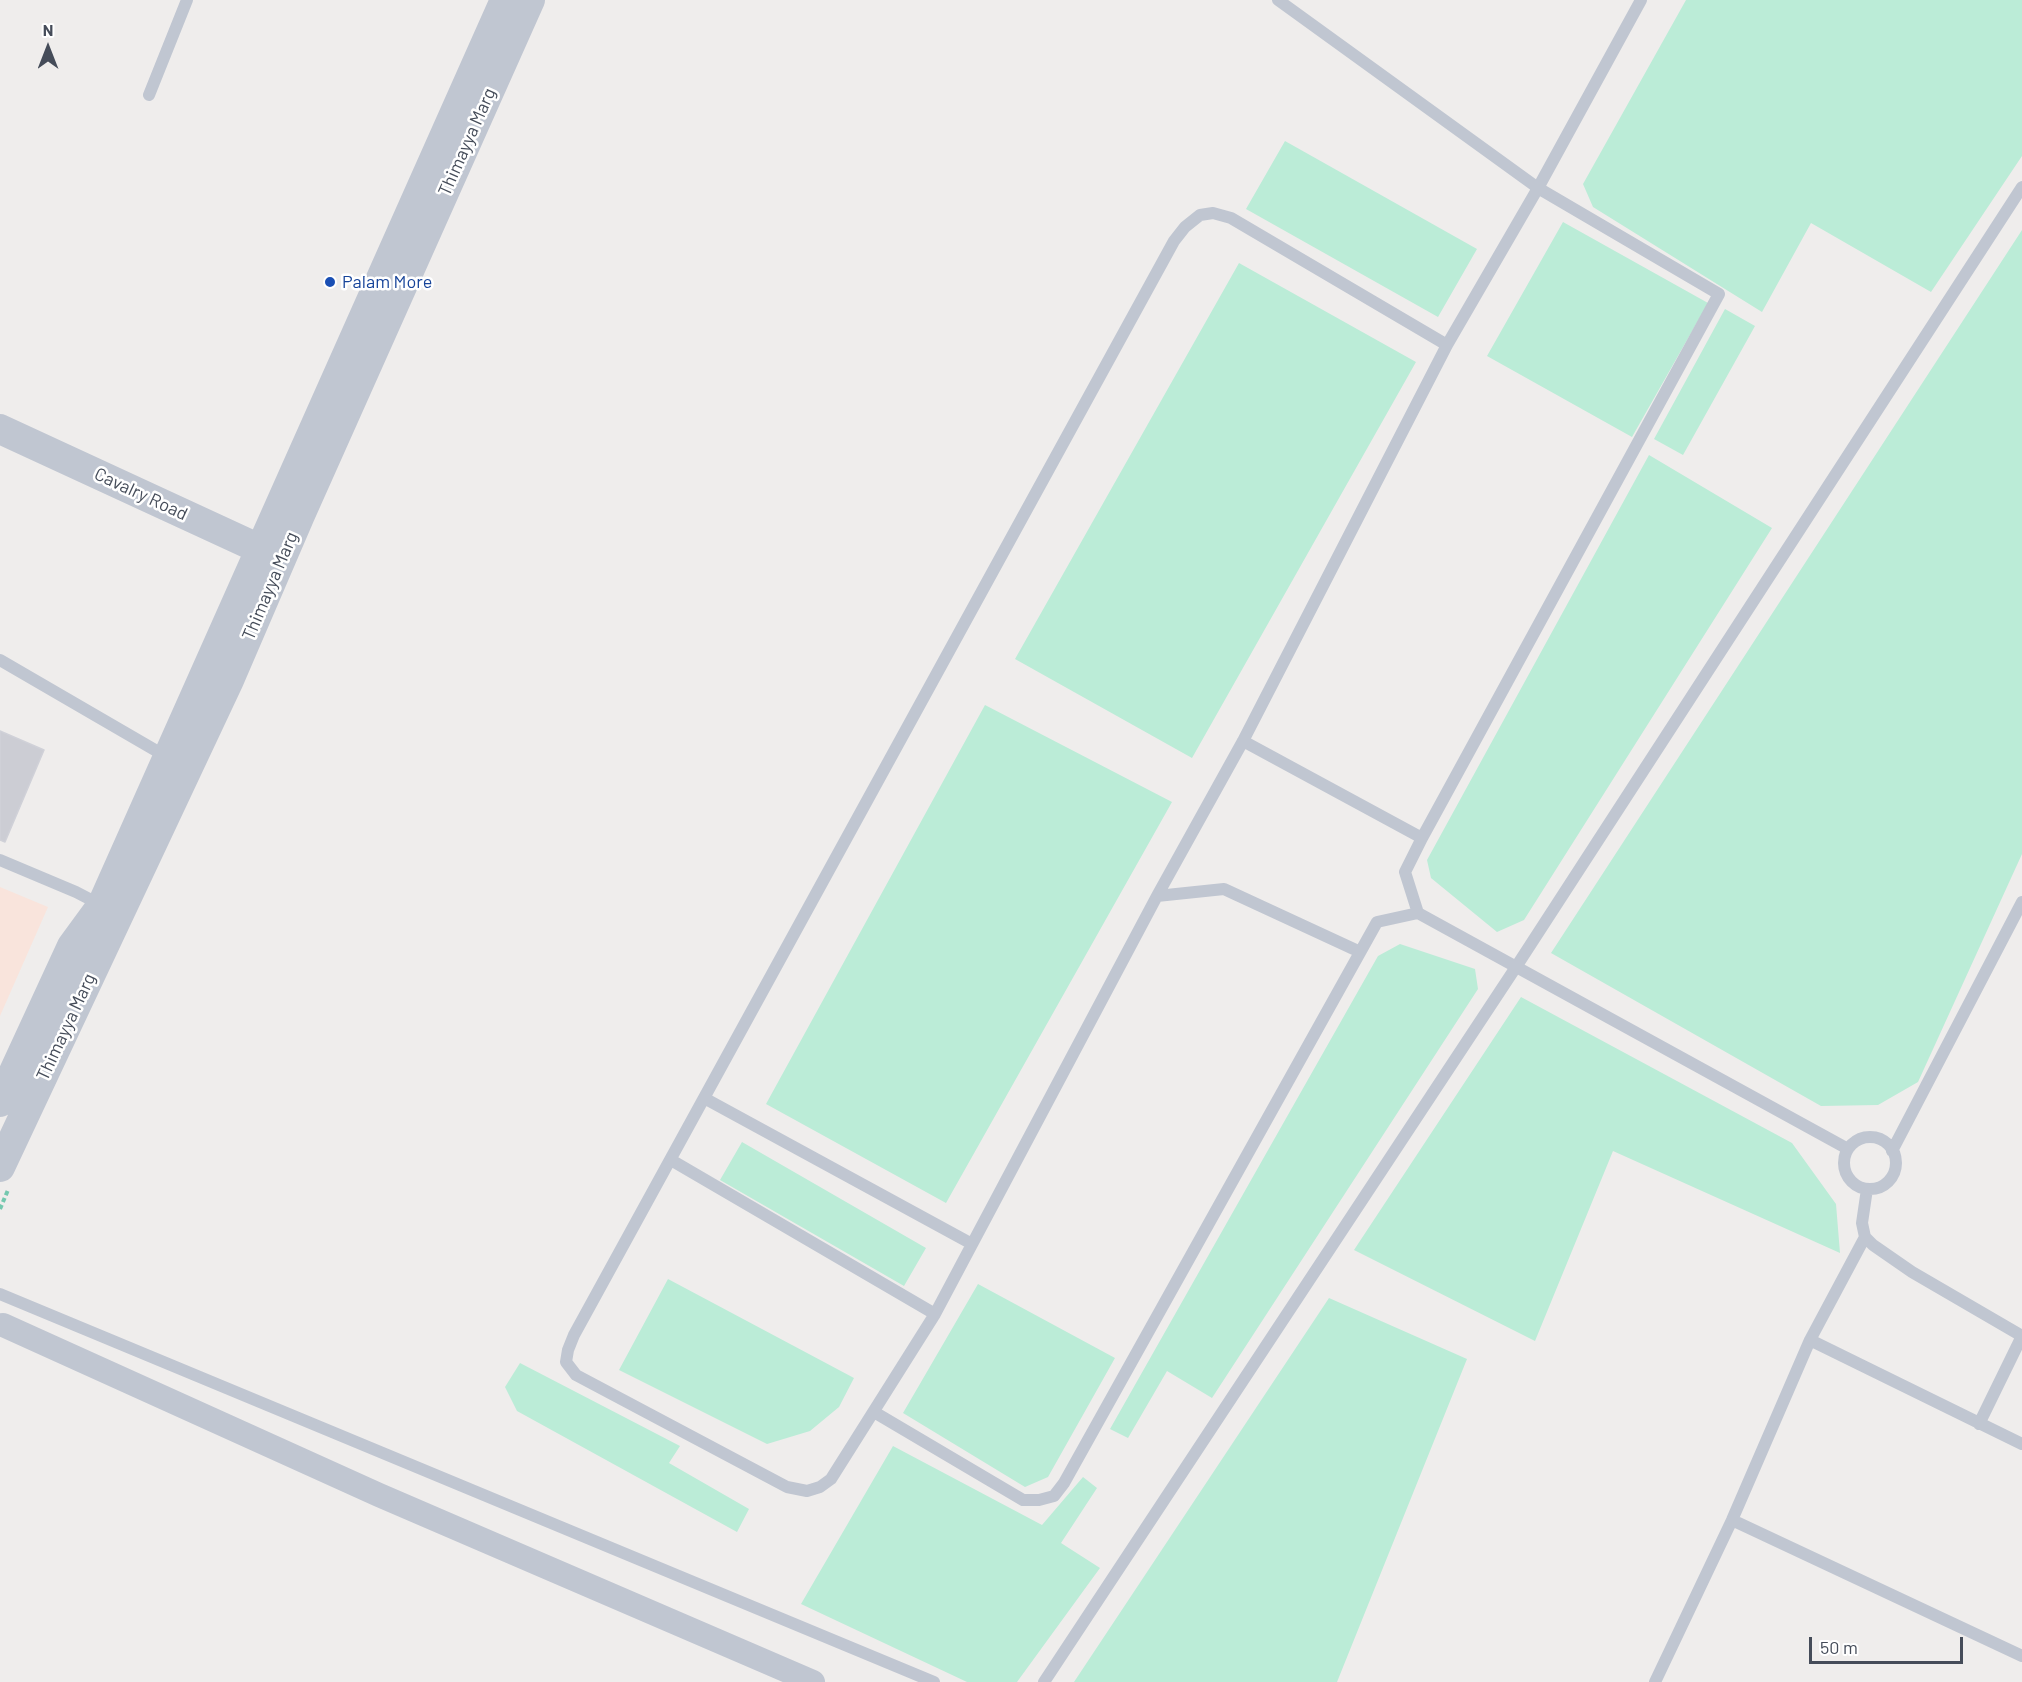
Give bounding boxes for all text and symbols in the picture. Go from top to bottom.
north arrow [18,18,78,78]
text: N [43,20,53,39]
street label: Thimayya Marg [434,85,500,199]
place label: Palam More [342,271,432,293]
marker: Palam More [323,275,337,289]
street label: Cavalry Road [91,463,191,525]
street label: Thimayya Marg [237,529,303,643]
street label: Thimayya Marg [32,970,100,1084]
scale bar [1812,1625,1966,1663]
text: 50 m [1820,1636,1858,1658]

